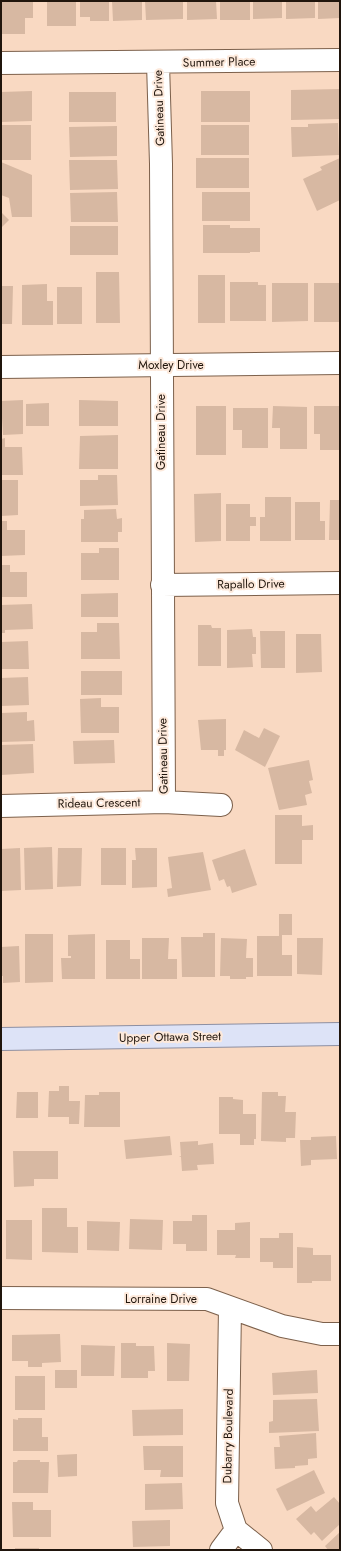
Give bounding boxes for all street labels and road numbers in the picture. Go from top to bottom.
street label: Summer Place [183,52,255,72]
street label: Gatineau Drive [149,70,169,146]
street label: Moxley Drive [138,356,204,374]
street label: Gatineau Drive [152,394,170,470]
street label: Rapallo Drive [217,574,285,594]
street label: Gatineau Drive [153,718,173,794]
street label: Rideau Crescent [57,793,141,813]
street label: Upper Ottawa Street [119,1027,221,1047]
street label: Lorraine Drive [125,1290,197,1308]
street label: Dubarry Boulevard [218,1388,238,1484]

